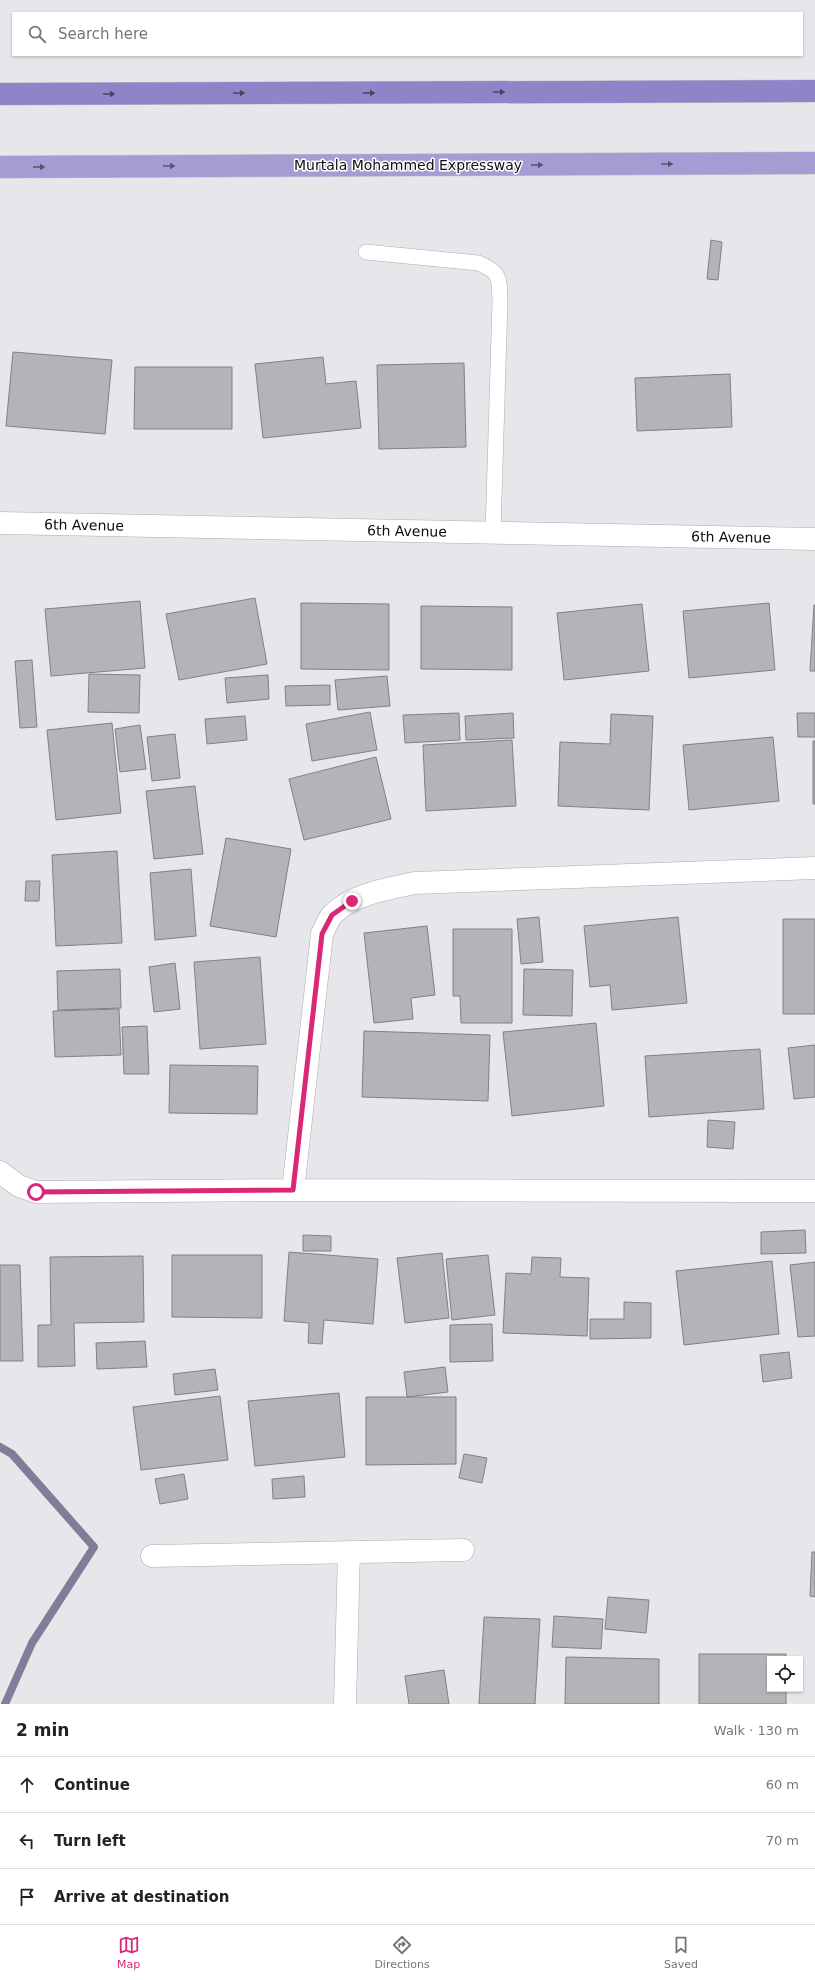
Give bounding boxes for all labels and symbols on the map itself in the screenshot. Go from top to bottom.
one-way arrow [493,89,506,95]
one-way arrow [233,90,246,96]
one-way arrow [363,90,376,96]
one-way arrow [103,91,116,97]
street label: Murtala Mohammed Expressway [294,157,522,173]
one-way arrow [661,161,674,167]
one-way arrow [531,162,544,168]
one-way arrow [163,163,176,169]
one-way arrow [33,164,46,170]
street label: 6th Avenue [44,516,124,534]
street label: 6th Avenue [367,522,447,540]
street label: 6th Avenue [691,528,771,546]
route end [343,892,361,910]
route start [27,1183,45,1201]

